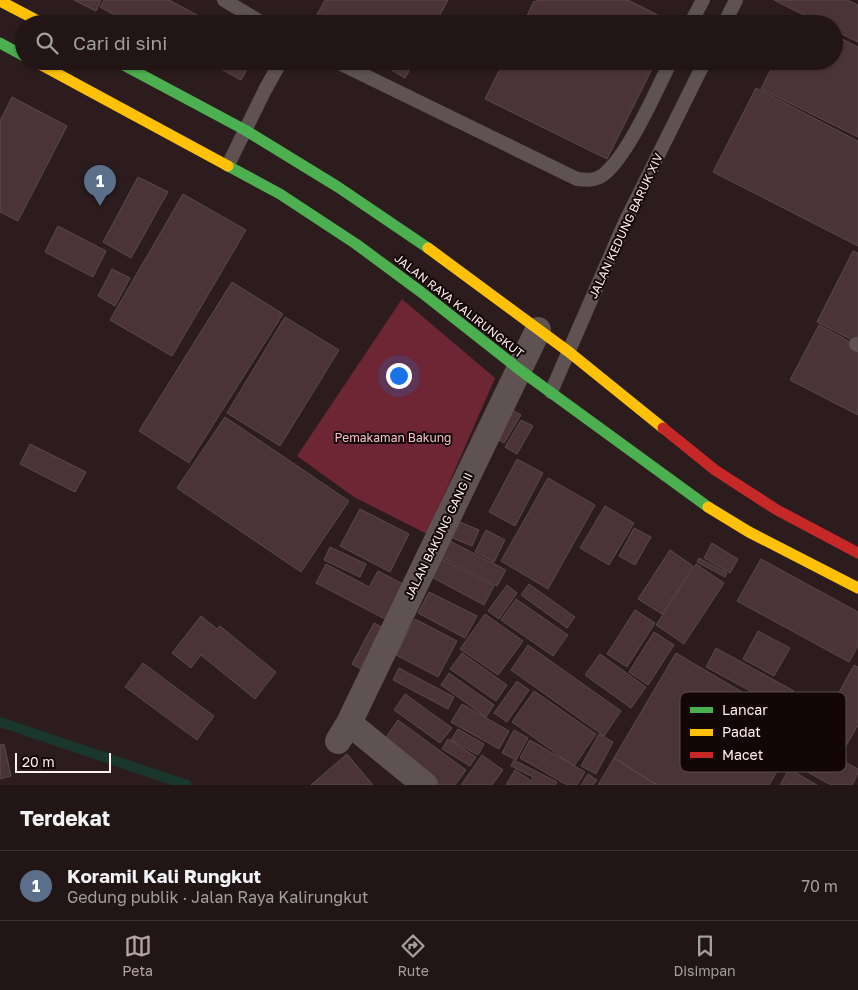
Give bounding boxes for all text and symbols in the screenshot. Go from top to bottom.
search box [15,15,843,70]
icon: search [33,29,61,57]
text: Cari di sini [73,31,167,54]
street label: JALAN KEDUNG BARUK XIV [585,151,666,301]
pin: 1 [84,165,116,206]
street label: JALAN RAYA KALIRUNGKUT [392,250,528,361]
your location [386,363,412,389]
park label: Pemakaman Bakung [335,430,451,445]
street label: JALAN BAKUNG GANG II [401,470,476,602]
legend [680,692,846,772]
text: Lancar [722,701,768,718]
text: Padat [722,723,761,740]
text: Macet [722,746,763,763]
scale bar [15,750,111,773]
text: 20 m [22,753,55,770]
text: Terdekat [20,805,110,831]
text: Koramil Kali Rungkut [67,864,261,887]
text: 1 [32,876,40,896]
text: 70 m [801,876,838,896]
text: Gedung publik · Jalan Raya Kalirungkut [67,887,368,907]
tab: Peta [122,932,153,979]
tab: Rute [397,932,429,979]
tab: Disimpan [673,932,736,979]

